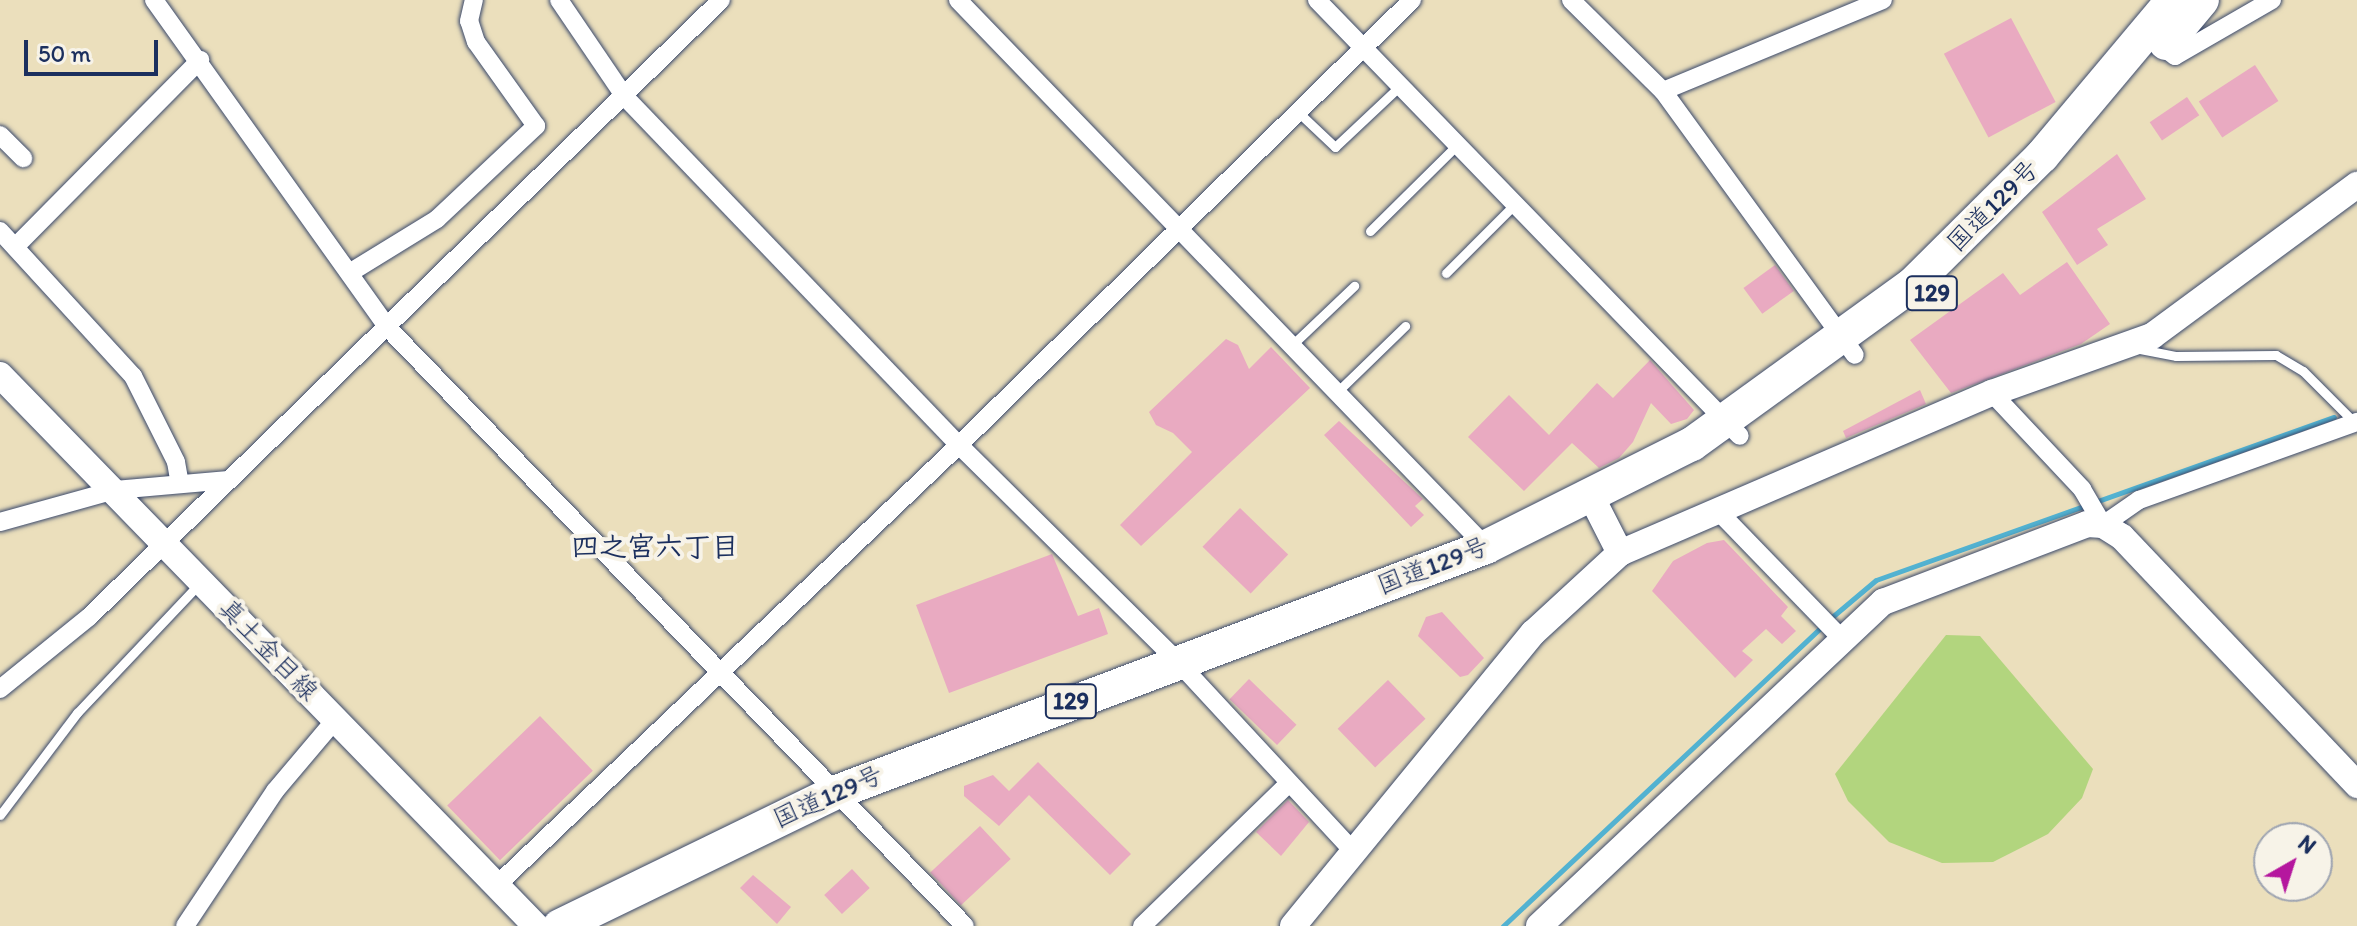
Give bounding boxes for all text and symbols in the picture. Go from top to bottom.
scale bar [28,24,162,74]
text: 50 m [38,39,91,68]
street label: 国道129号 [1940,153,2046,259]
road number: 129 [1904,273,1960,313]
district label: 四之宮六丁目 [571,529,739,563]
street label: 国道129号 [1373,530,1493,602]
street label: 真土金目線 [212,592,324,708]
road number: 129 [1043,681,1099,721]
street label: 国道129号 [768,759,888,835]
north arrow [2253,822,2333,902]
text: N [2293,829,2321,860]

